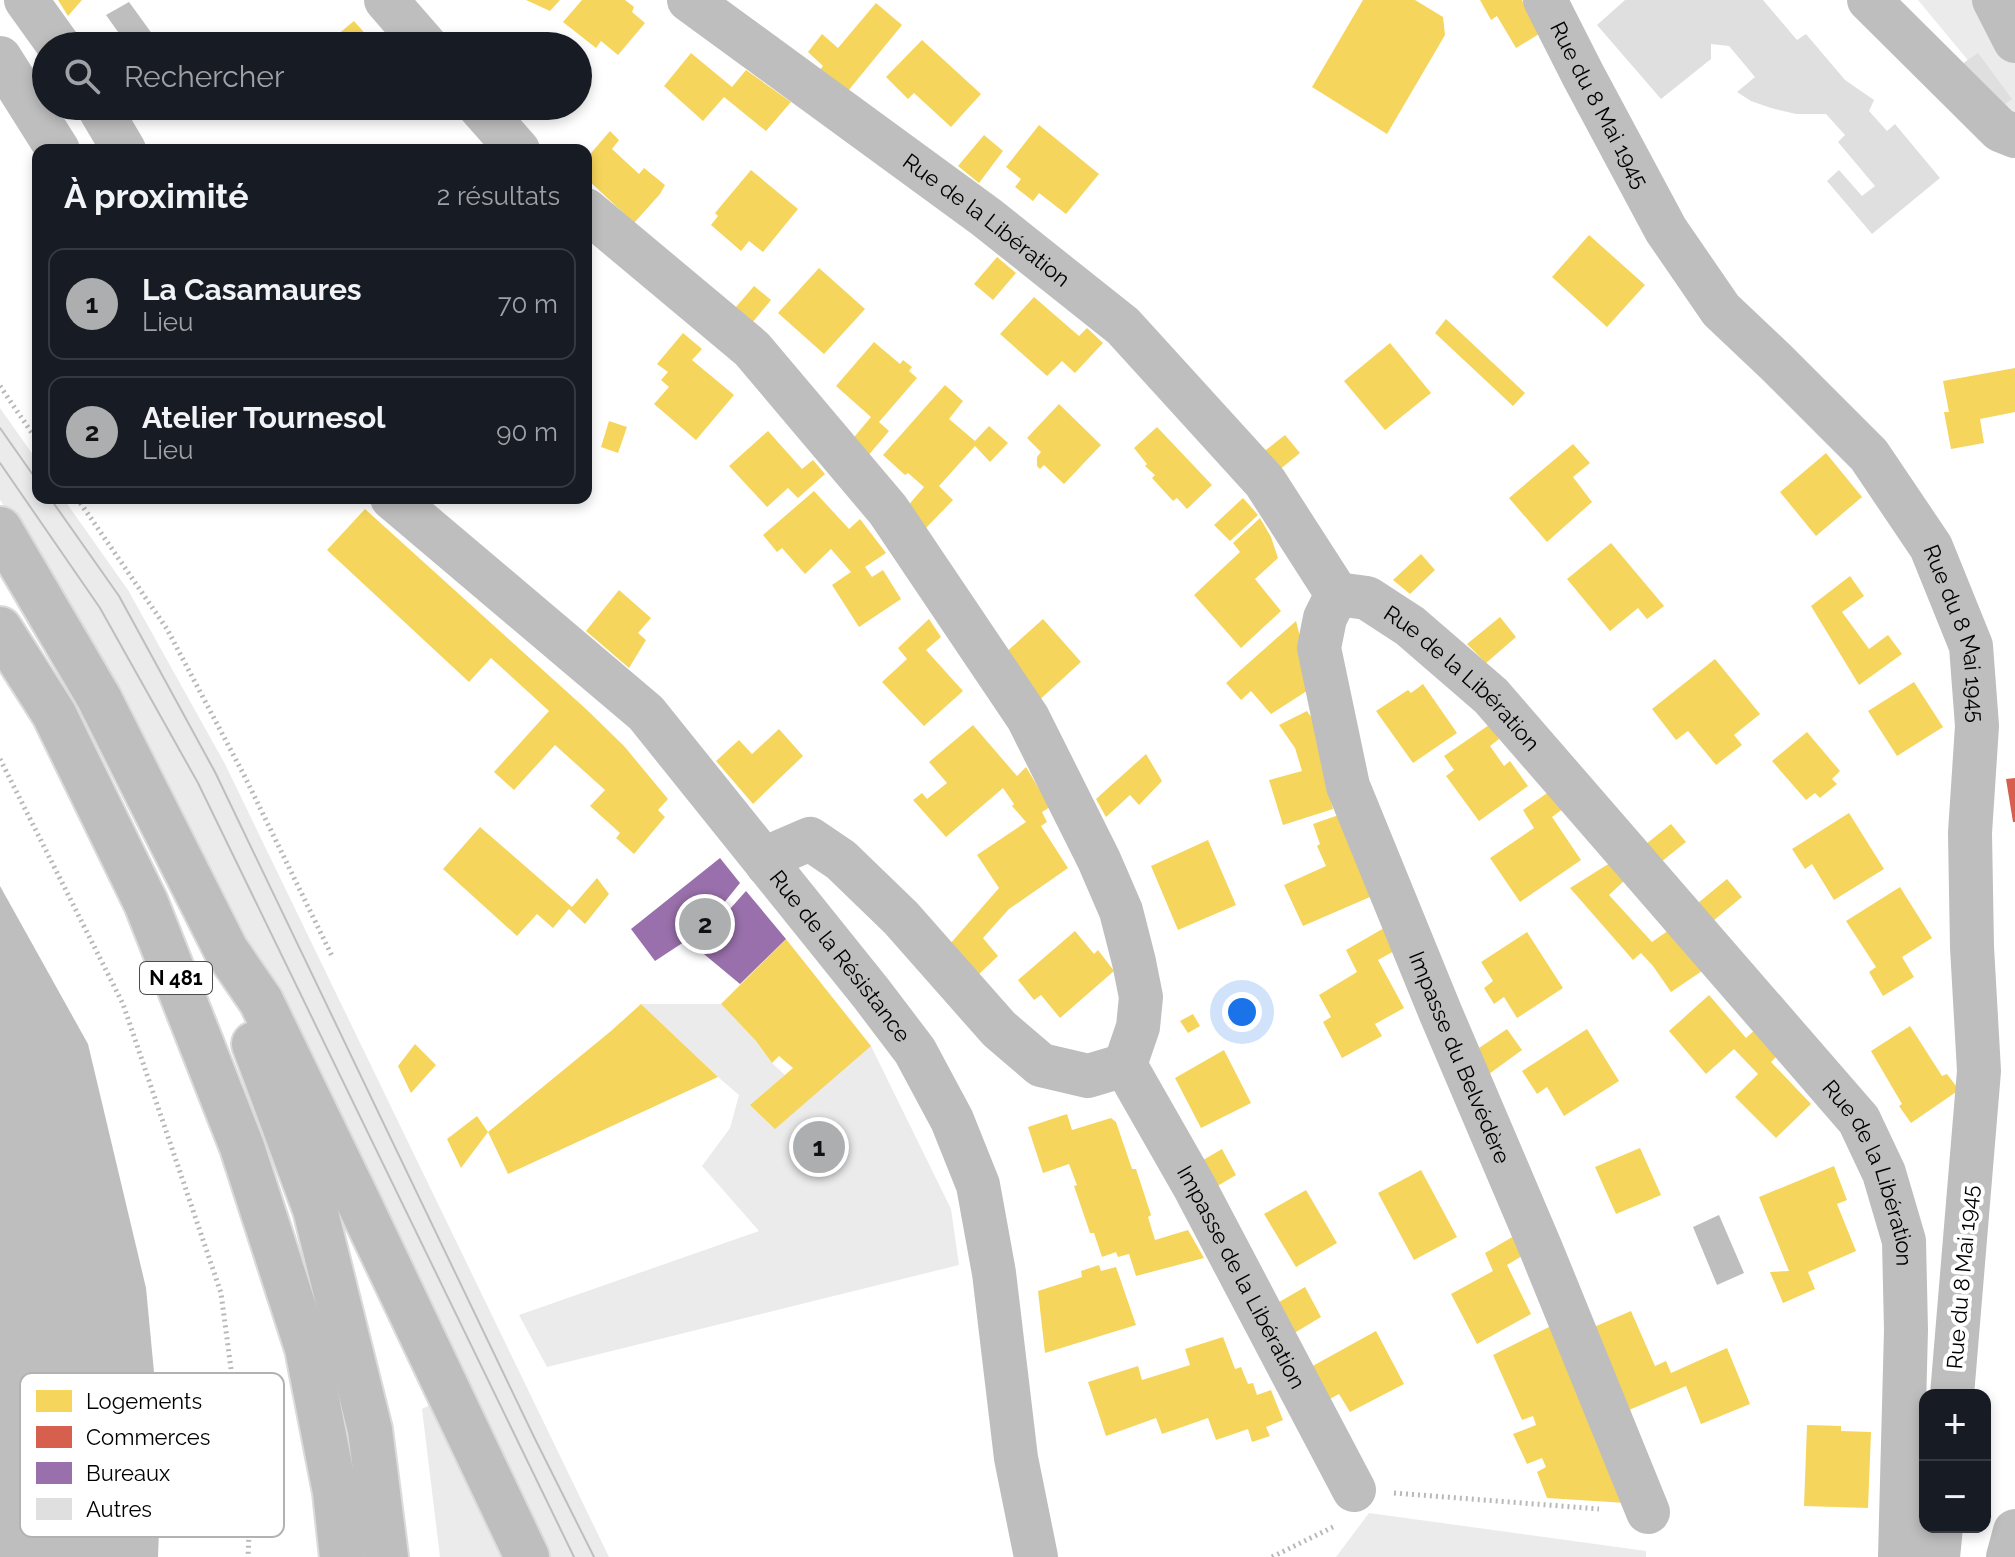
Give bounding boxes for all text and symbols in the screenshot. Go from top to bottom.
street label: Rue du 8 Mai 1945 [1545,17,1654,193]
search box [32,32,592,120]
icon: search [60,54,104,98]
text: Rechercher [124,59,284,94]
street label: Rue de la Libération [898,148,1075,292]
text: À proximité [64,176,249,216]
text: 2 résultats [437,181,560,211]
text: La Casamaures [142,272,362,307]
text: 1 [86,289,98,319]
text: 70 m [498,289,558,319]
text: Lieu [142,307,194,337]
text: Atelier Tournesol [142,400,386,435]
text: 2 [85,417,99,447]
text: 90 m [496,417,558,447]
text: Lieu [142,435,194,465]
street label: Rue du 8 Mai 1945 [1918,541,1990,723]
street label: Rue de la Libération [1379,600,1545,756]
street label: Rue de la Résistance [764,865,916,1047]
pin: 2 [679,894,731,954]
street label: Impasse du Belvédère [1404,947,1516,1168]
road number: N 481 [140,962,212,994]
your location [1222,992,1262,1032]
street label: Rue de la Libération [1817,1075,1918,1266]
pin: 1 [793,1117,845,1177]
street label: Impasse de la Libération [1172,1161,1311,1393]
street label: Rue du 8 Mai 1945 [1941,1184,1983,1370]
legend [20,1373,284,1537]
text: Logements [86,1388,202,1414]
map controls [1919,1389,1991,1533]
button: + [1919,1389,1991,1461]
text: Commerces [86,1424,210,1450]
text: Bureaux [86,1460,170,1486]
button: − [1919,1461,1991,1533]
text: Autres [86,1496,152,1522]

